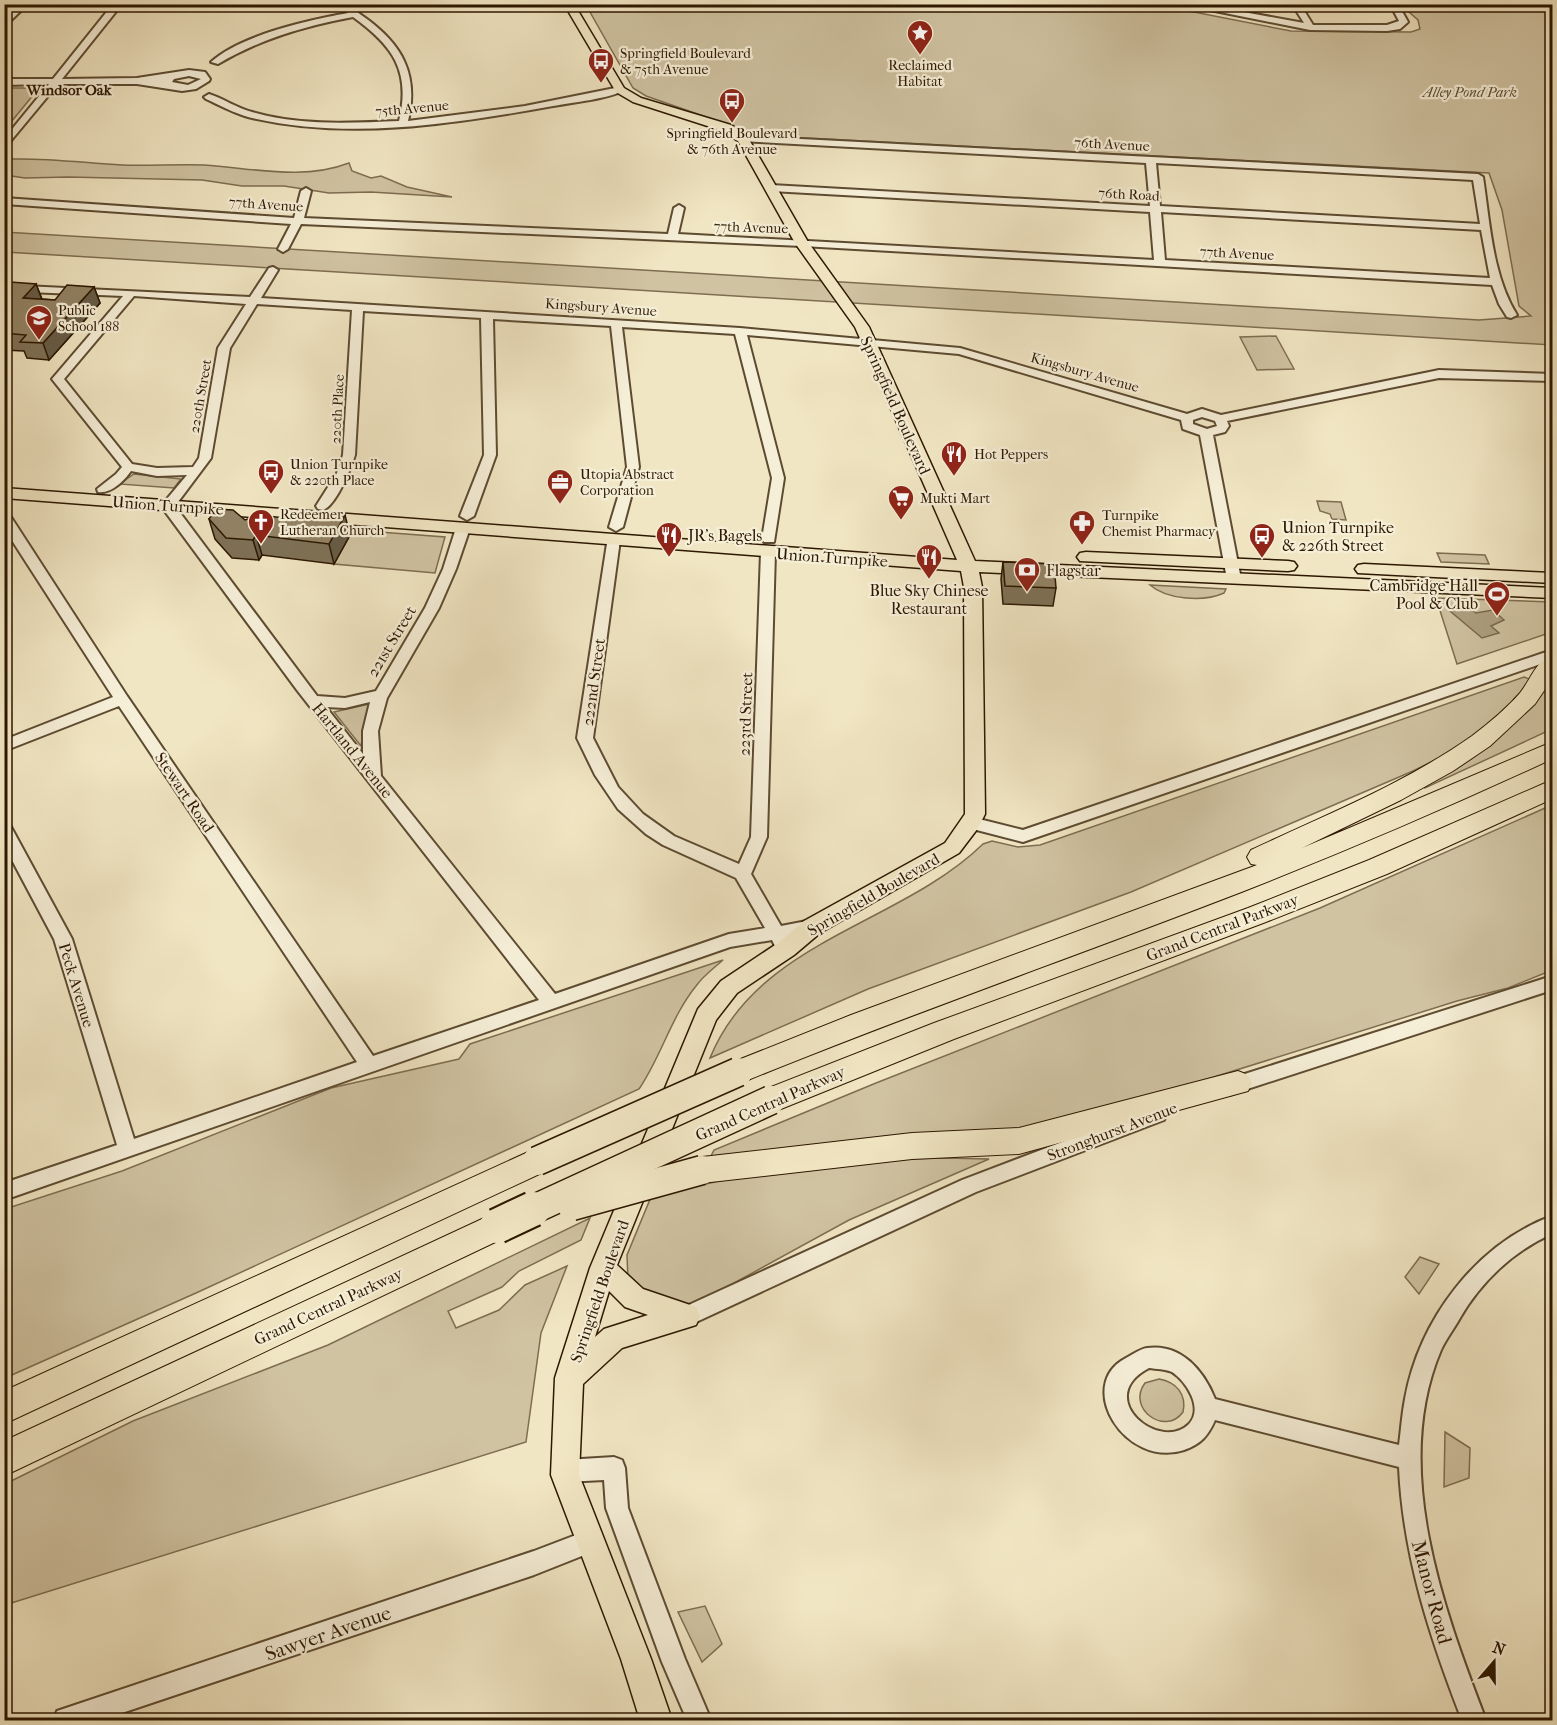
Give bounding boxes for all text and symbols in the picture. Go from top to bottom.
place icon: Reclaimed Habitat [905,18,935,56]
place label: Springfield Boulevard & 75th Avenue [620,45,751,78]
bus stop icon: Springfield Boulevard & 75th Avenue [586,46,616,84]
place label: Reclaimed Habitat [888,57,952,90]
district label: Windsor Oak [25,81,113,99]
park label: Alley Pond Park [1421,84,1517,101]
bus stop icon: Springfield Boulevard & 76th Avenue [717,86,747,124]
street label: 75th Avenue [375,97,450,120]
place label: Springfield Boulevard & 76th Avenue [667,125,798,158]
street label: 76th Avenue [1074,134,1150,155]
street label: 76th Road [1098,184,1160,205]
street label: 77th Avenue [228,193,304,216]
street label: 77th Avenue [713,218,789,237]
street label: 77th Avenue [1199,243,1275,264]
street label: Kingsbury Avenue [545,295,657,320]
place label: Public School 188 [58,302,119,335]
school or university icon: Public School 188 [24,303,54,341]
street label: Springfield Boulevard [856,333,935,478]
street label: Kingsbury Avenue [1029,349,1141,396]
street label: 220th Street [186,358,215,434]
street label: 220th Place [327,374,348,444]
restaurant icon: Hot Peppers [939,439,969,477]
place label: Hot Peppers [974,446,1048,463]
place label: Union Turnpike & 220th Place [290,456,388,489]
bus stop icon: Union Turnpike & 220th Place [256,457,286,495]
place label: Utopia Abstract Corporation [580,466,674,499]
office icon: Utopia Abstract Corporation [545,467,575,505]
supermarket icon: Mukti Mart [886,483,916,521]
place label: Mukti Mart [920,490,990,507]
street label: Union Turnpike [112,492,225,519]
place label: Redeemer Lutheran Church [280,506,385,539]
church icon: Redeemer Lutheran Church [246,507,276,545]
place label: Turnpike Chemist Pharmacy [1102,507,1216,540]
pharmacy icon: Turnpike Chemist Pharmacy [1067,508,1097,546]
place label: Union Turnpike & 226th Street [1282,518,1394,555]
restaurant icon: JR's Bagels [654,520,684,558]
bus stop icon: Union Turnpike & 226th Street [1247,521,1277,559]
place label: JR's Bagels [686,526,762,545]
restaurant icon: Blue Sky Chinese Restaurant [914,542,944,580]
street label: Union Turnpike [776,544,889,571]
bank icon: Flagstar [1012,555,1042,593]
place label: Flagstar [1046,561,1101,580]
place label: Cambridge Hall Pool & Club [1369,576,1479,613]
sports icon: Cambridge Hall Pool & Club [1482,579,1512,617]
place label: Blue Sky Chinese Restaurant [870,581,989,618]
street label: 221st Street [363,602,420,680]
street label: 222nd Street [578,637,609,727]
street label: 223rd Street [735,671,756,756]
street label: Hartland Avenue [308,699,397,802]
street label: Stewart Road [151,749,218,836]
street label: Springfield Boulevard [804,849,943,940]
street label: Grand Central Parkway [1143,889,1302,965]
street label: Peck Avenue [55,941,98,1030]
street label: Grand Central Parkway [692,1062,848,1145]
street label: Stronghurst Avenue [1044,1098,1180,1165]
street label: Springfield Boulevard [566,1217,633,1365]
street label: Grand Central Parkway [251,1263,406,1349]
street label: Manor Road [1407,1538,1457,1648]
street label: Sawyer Avenue [262,1601,394,1666]
north arrow [1464,1632,1524,1692]
text: N [1490,1637,1509,1660]

